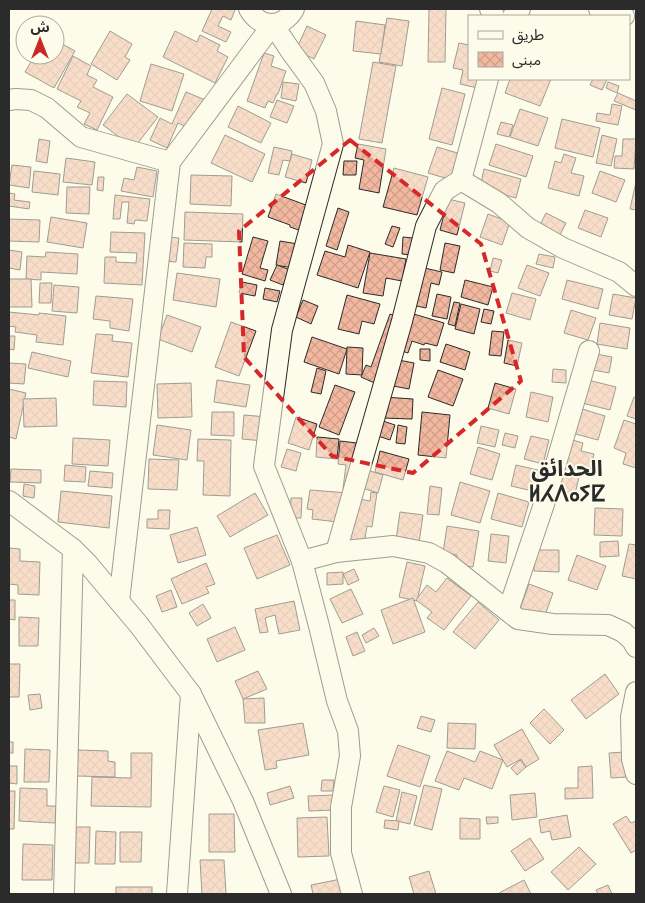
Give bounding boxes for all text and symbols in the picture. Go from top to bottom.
north arrow [15,15,65,65]
legend [468,15,630,80]
text: ش [30,18,50,36]
text: طريق [512,25,544,45]
text: مبنى [512,50,541,69]
district label: الحدائق ⵍⵃⴷⴰⵢⵇ [528,454,606,507]

